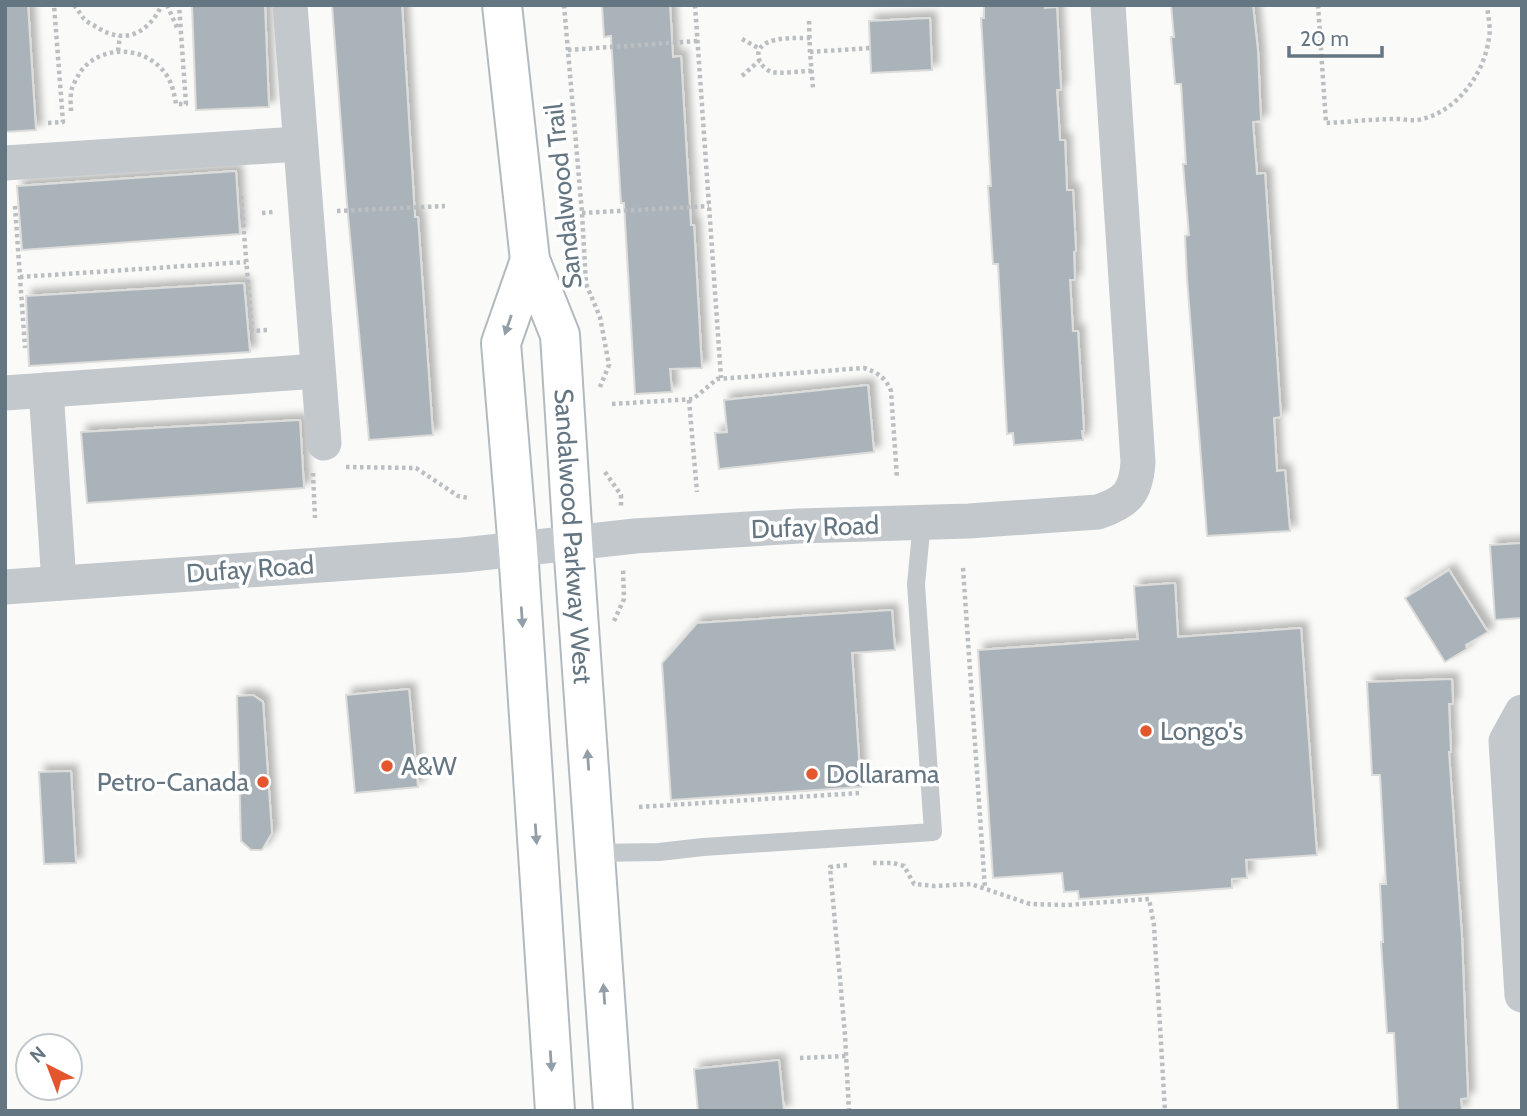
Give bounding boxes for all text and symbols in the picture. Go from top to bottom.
scale bar [1289,14,1382,58]
text: 20 m [1300,26,1349,51]
street label: Sandalwood Trail [537,102,589,290]
one-way arrow [502,314,513,335]
street label: Sandalwood Parkway West [547,388,599,685]
street label: Dufay Road [750,509,880,545]
street label: Dufay Road [185,549,315,589]
one-way arrow [517,606,528,628]
place label: Longo's [1160,715,1243,747]
marker: Longo's [1138,723,1154,739]
one-way arrow [582,749,593,771]
place label: A&W [401,750,457,782]
marker: A&W [379,758,395,774]
place label: Dollarama [826,758,940,790]
place label: Petro-Canada [97,766,250,798]
marker: Dollarama [804,766,820,782]
marker: Petro-Canada [255,774,271,790]
one-way arrow [531,824,542,846]
one-way arrow [599,983,610,1005]
north arrow [14,1032,84,1102]
text: N [25,1042,51,1068]
one-way arrow [546,1051,557,1073]

